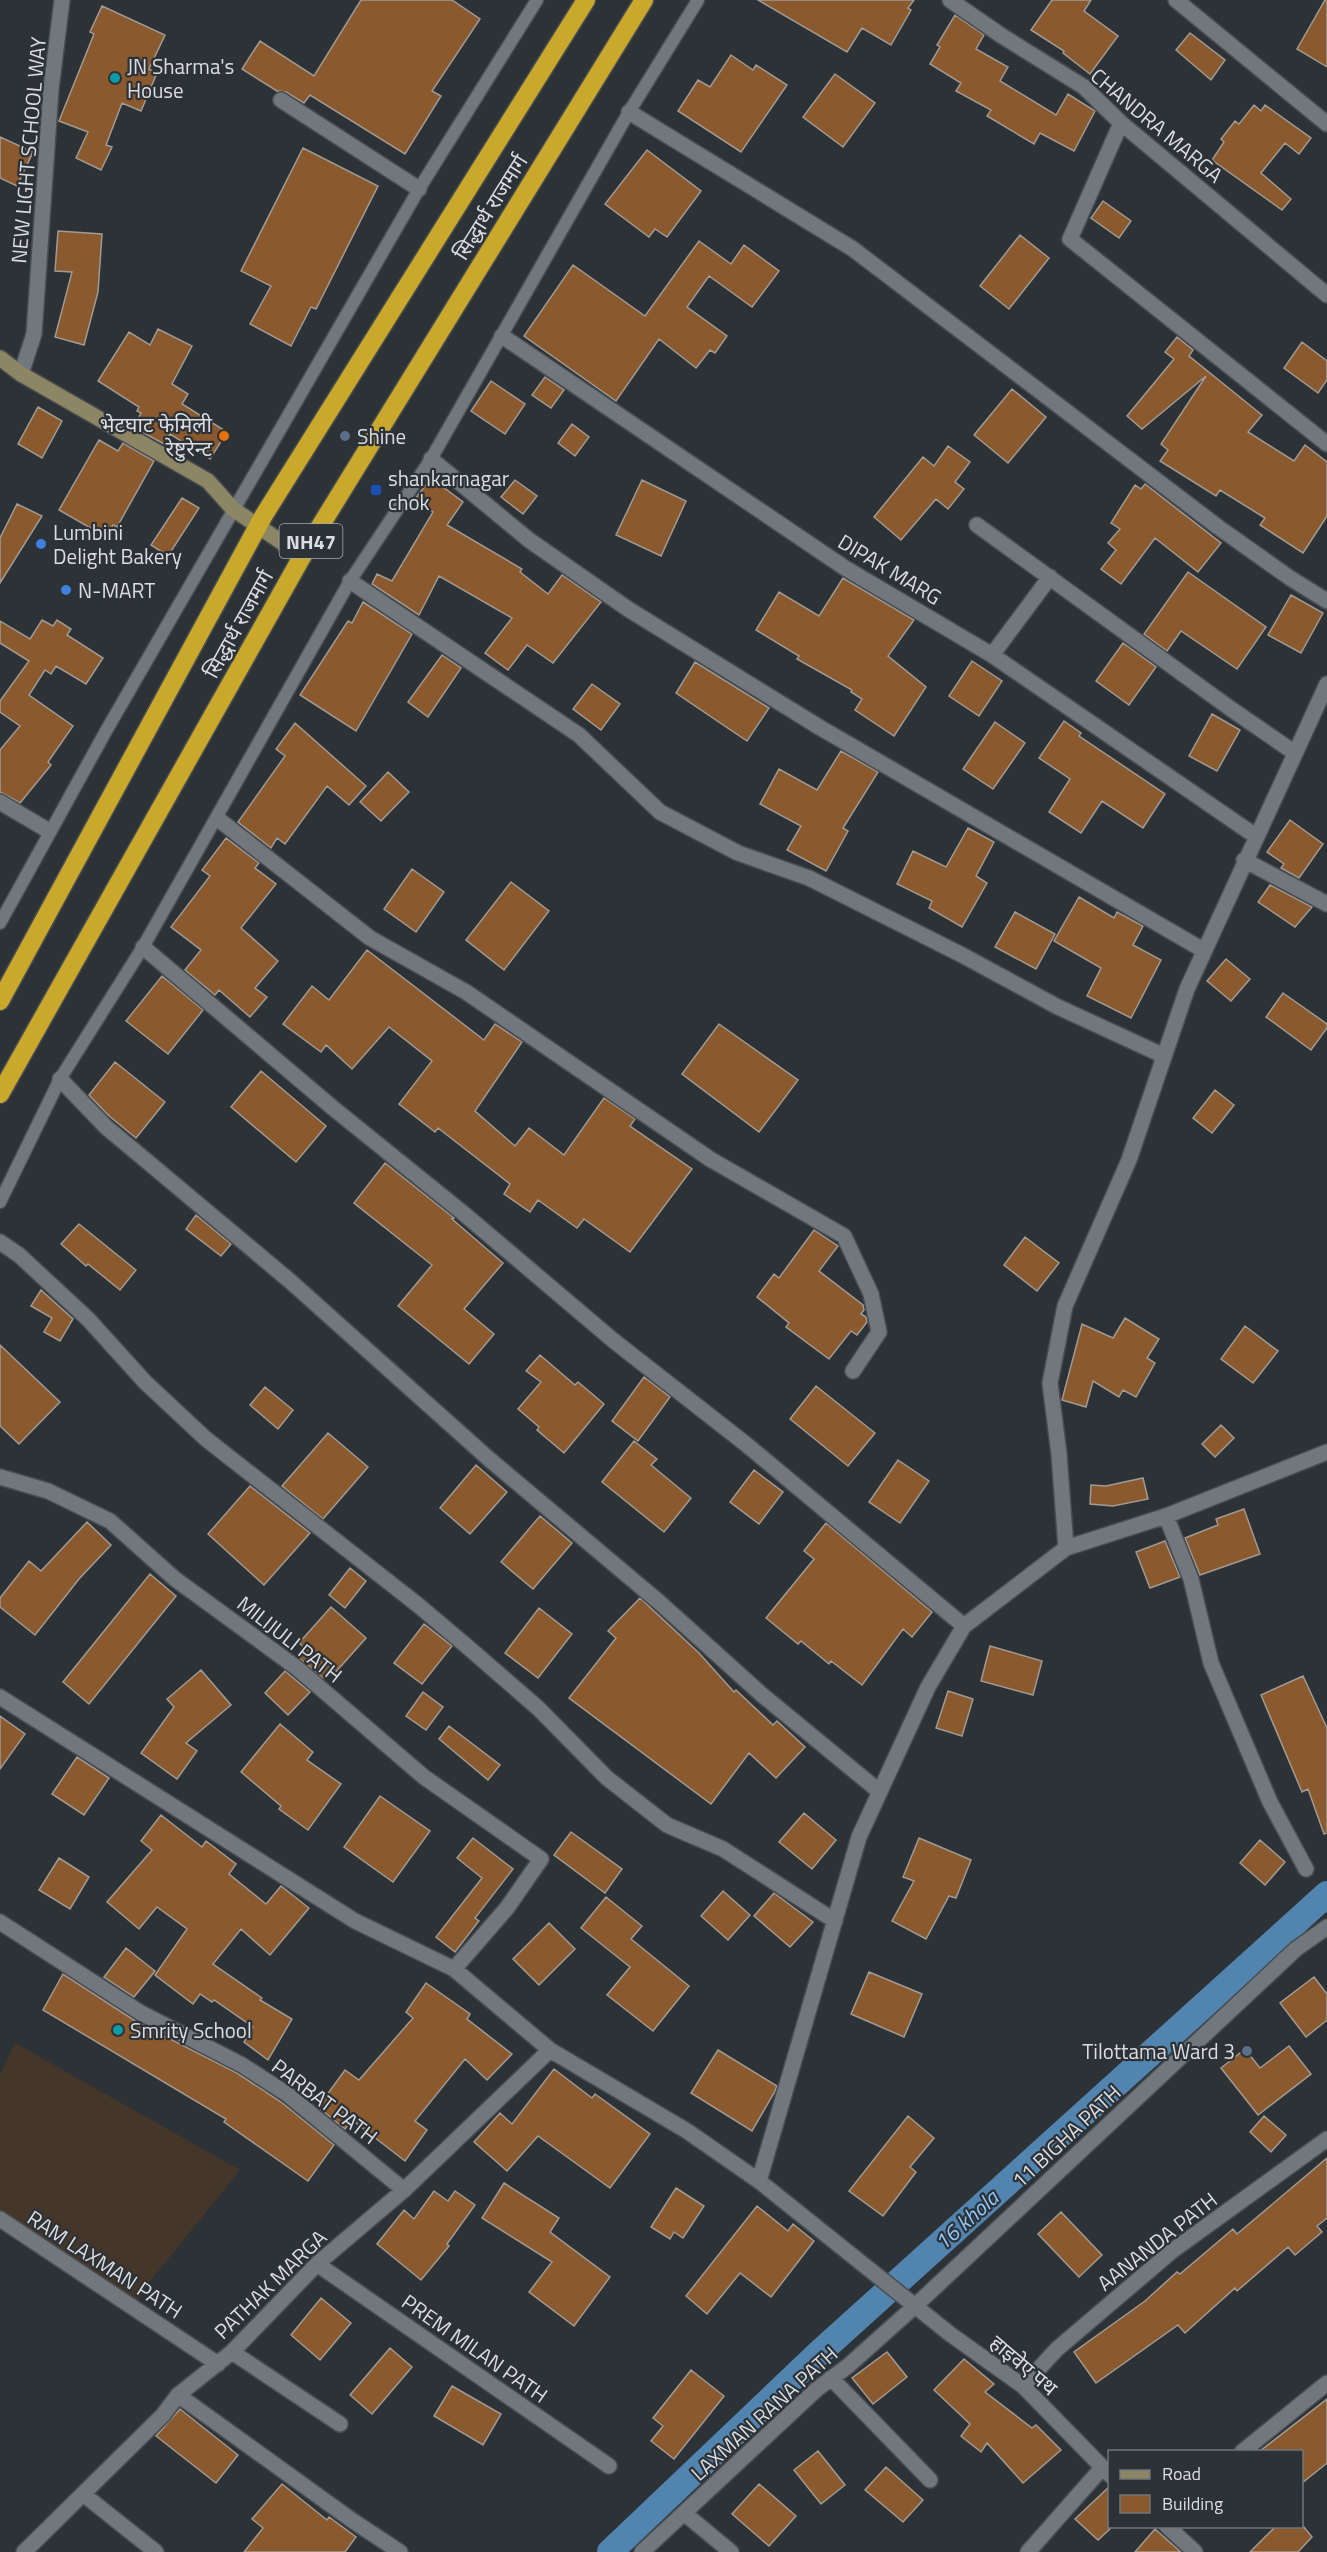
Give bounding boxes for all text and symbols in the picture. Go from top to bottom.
street label: NEW LIGHT SCHOOL WAY [2,35,54,265]
place label: JN Sharma's House [127,50,234,106]
street label: CHANDRA MARGA [1084,60,1231,190]
marker: JN Sharma's House [108,71,122,85]
street label: सिद्धार्थ राजमार्ग [445,147,536,266]
place label: भेटघाट फेमिली रेष्टुरेन्ट [100,408,213,464]
place label: Shine [357,420,406,452]
marker: भेटघाट फेमिली रेष्टुरेन्ट [217,429,231,443]
marker: Shine [338,429,352,443]
place label: shankarnagar chok [388,462,509,518]
marker: shankarnagar chok [369,483,383,497]
place label: Lumbini Delight Bakery [53,516,182,572]
road number: NH47 [280,524,342,558]
street label: DIPAK MARG [832,526,948,612]
marker: Lumbini Delight Bakery [34,537,48,551]
street label: सिद्धार्थ राजमार्ग [195,563,281,684]
place label: N-MART [78,574,155,606]
marker: N-MART [59,583,73,597]
street label: MILIJULI PATH [231,1588,349,1690]
place label: Smrity School [130,2014,252,2046]
marker: Smrity School [111,2023,125,2037]
place label: Tilottama Ward 3 [1082,2035,1235,2067]
marker: Tilottama Ward 3 [1240,2044,1254,2058]
street label: PARBAT PATH [265,2050,385,2152]
street label: 11 BIGHA PATH [1004,2077,1128,2195]
water label: 16 khola [926,2180,1007,2258]
street label: AANANDA PATH [1090,2184,1224,2298]
street label: RAM LAXMAN PATH [21,2202,189,2326]
street label: PATHAK MARGA [206,2221,334,2346]
street label: PREM MILAN PATH [395,2286,555,2410]
street label: हाइवेए पथ [983,2327,1065,2403]
street label: LAXMAN RANA PATH [683,2338,845,2488]
legend [1108,2450,1303,2528]
text: Road [1162,2460,1201,2487]
text: Building [1162,2490,1223,2517]

